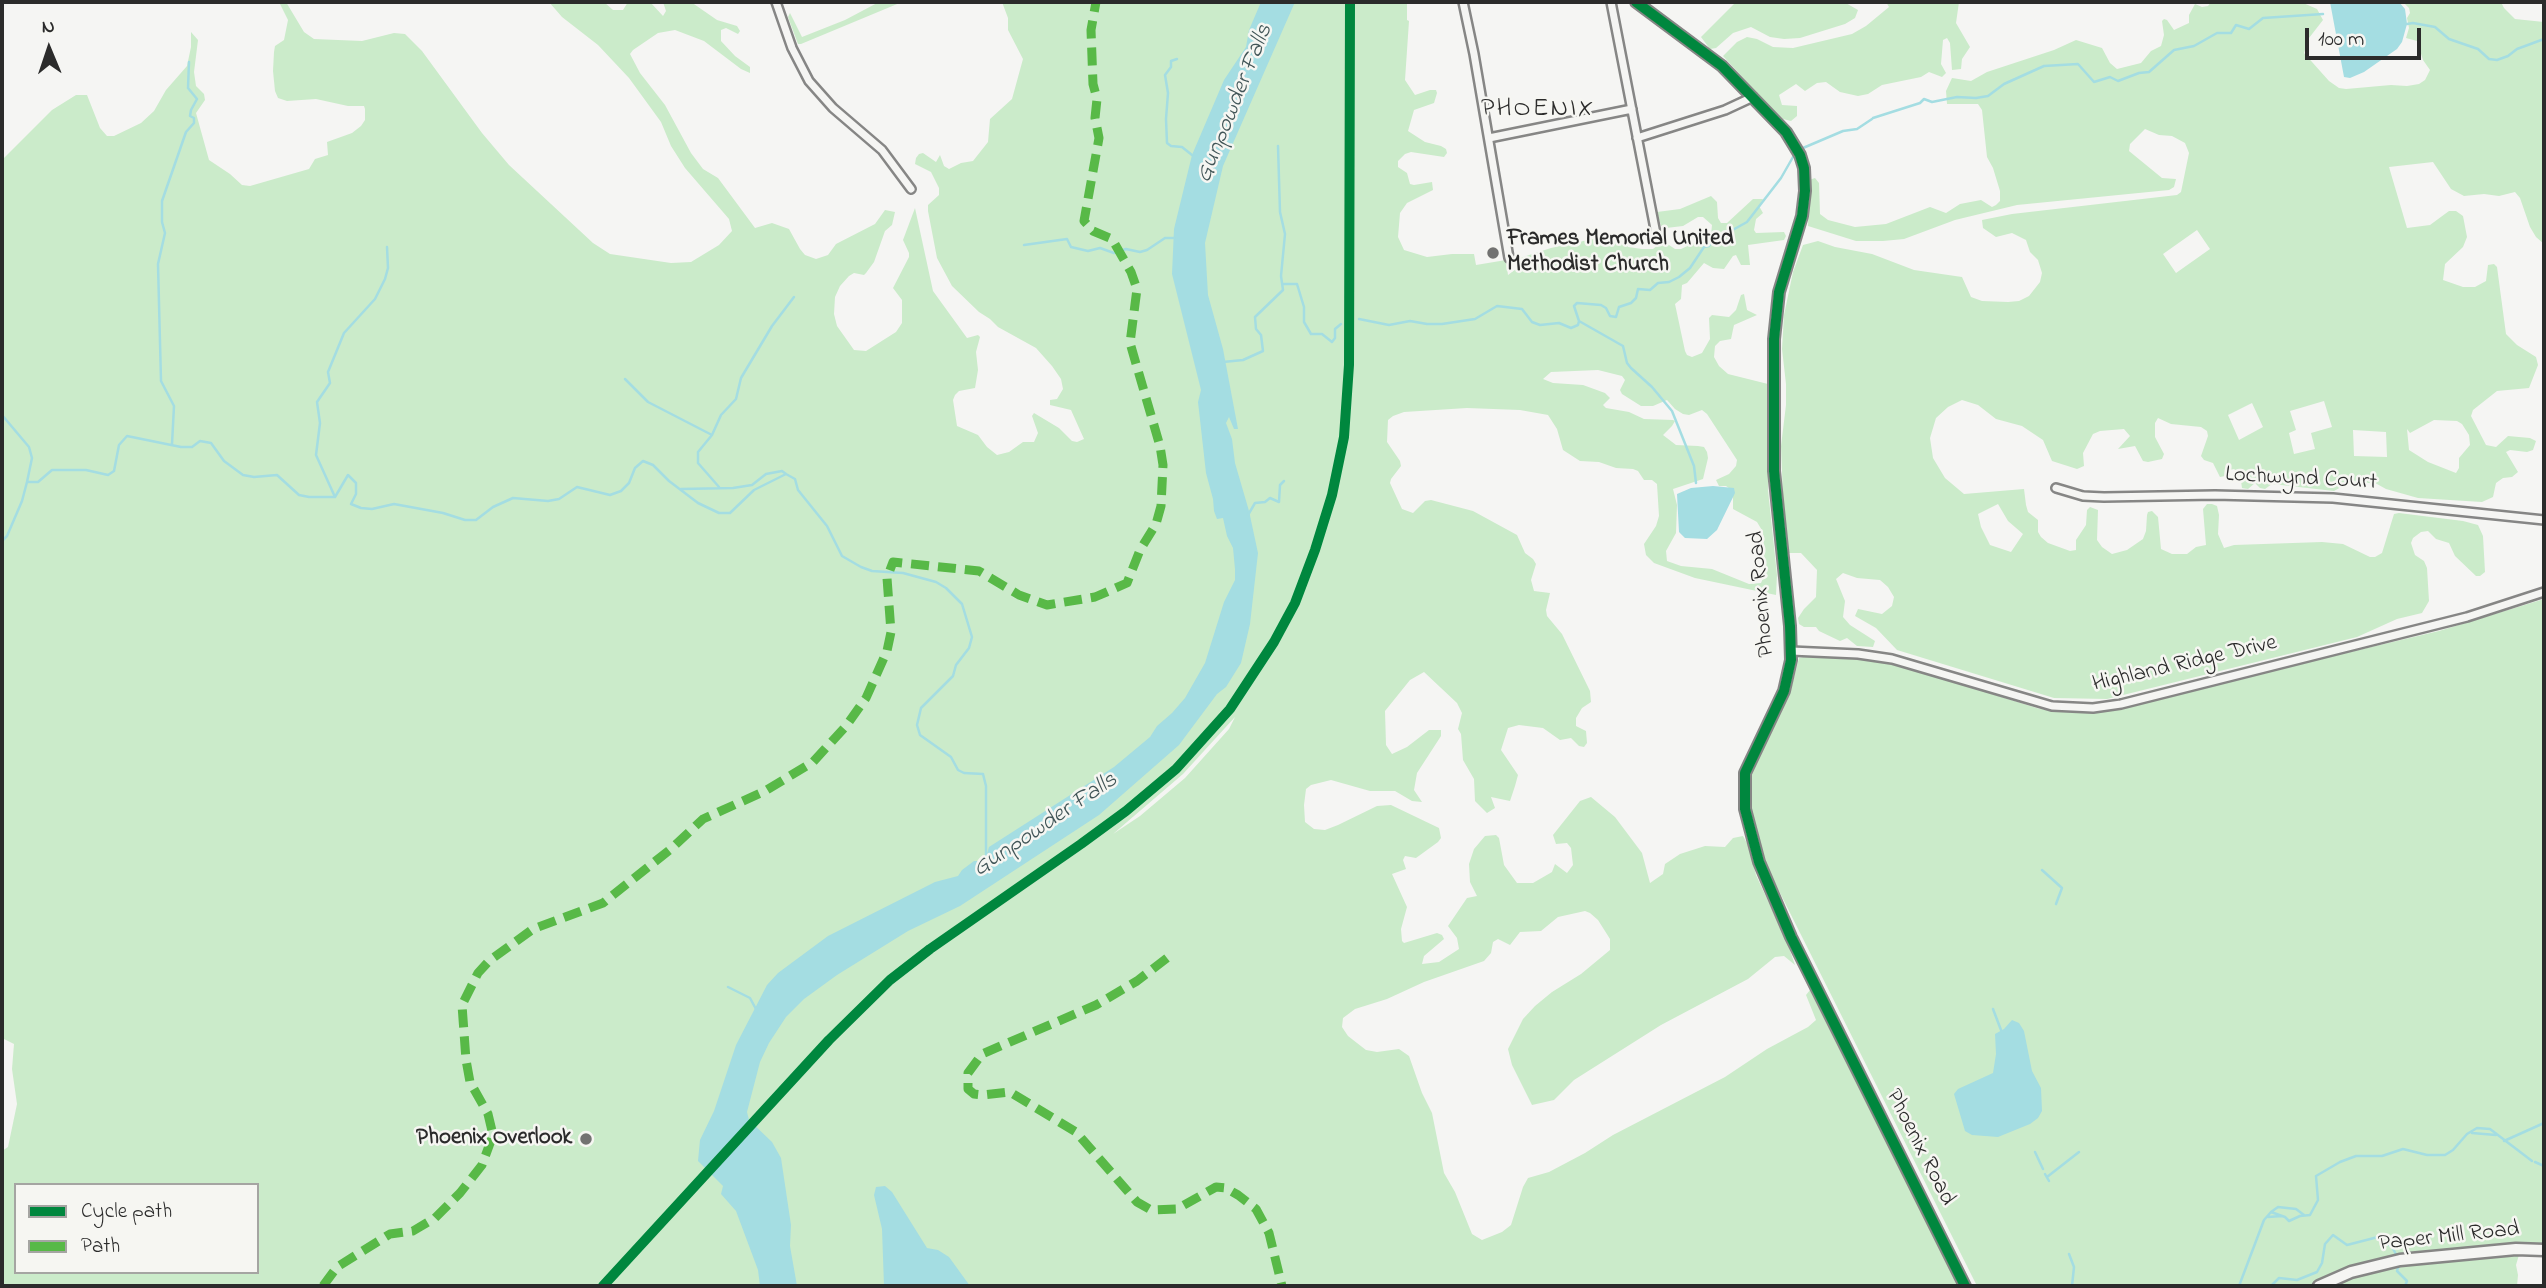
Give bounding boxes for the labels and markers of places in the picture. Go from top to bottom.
place label: Frames Memorial United Methodist Church [1507,226,1734,280]
marker: Frames Memorial United Methodist Church [1485,245,1501,261]
place label: Phoenix Overlook [416,1125,572,1153]
marker: Phoenix Overlook [578,1131,594,1147]

